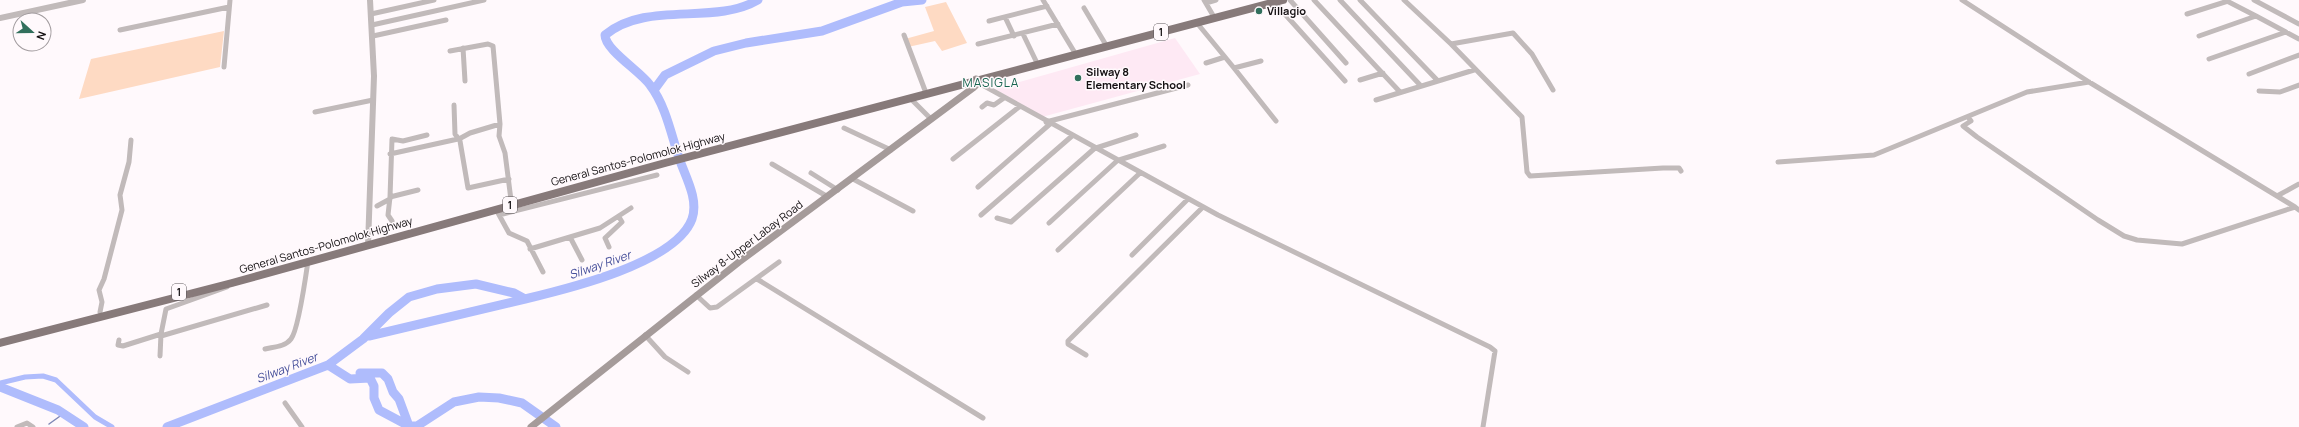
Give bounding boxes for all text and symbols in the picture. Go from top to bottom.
place label: Villagio [1267,3,1306,18]
marker: Villagio [1254,6,1264,16]
north arrow [12,12,52,52]
road number: 1 [1154,24,1168,40]
text: N [33,29,50,42]
place label: Silway 8 Elementary School [1086,64,1186,92]
marker: Silway 8 Elementary School [1073,73,1083,83]
district label: MASIGLA [963,74,1019,91]
street label: General Santos-Polomolok Highway [549,128,727,189]
road number: 1 [503,197,517,213]
street label: Silway 8-Upper Labay Road [688,197,806,291]
street label: General Santos-Polomolok Highway [237,213,414,276]
water label: Silway River [567,245,635,283]
road number: 1 [172,284,186,300]
water label: Silway River [254,347,322,387]

